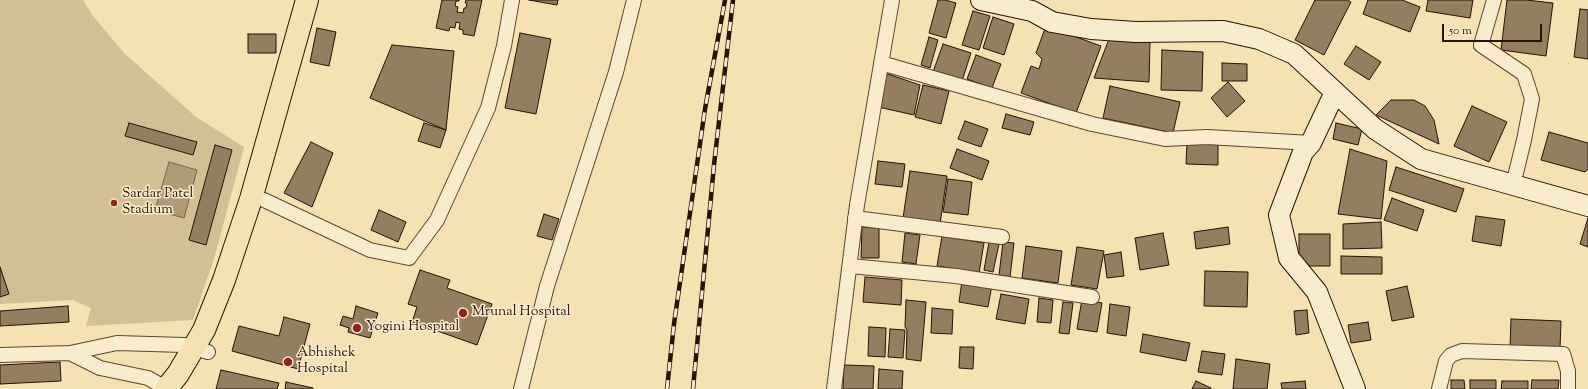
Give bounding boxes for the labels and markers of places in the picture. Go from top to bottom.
place label: Sardar Patel Stadium [122,187,193,220]
marker: Sardar Patel Stadium [109,198,119,208]
place label: Mrunal Hospital [472,305,571,321]
marker: Mrunal Hospital [457,307,469,319]
place label: Yogini Hospital [366,320,459,336]
marker: Yogini Hospital [351,322,363,334]
place label: Abhishek Hospital [297,346,356,378]
marker: Abhishek Hospital [282,356,294,368]

